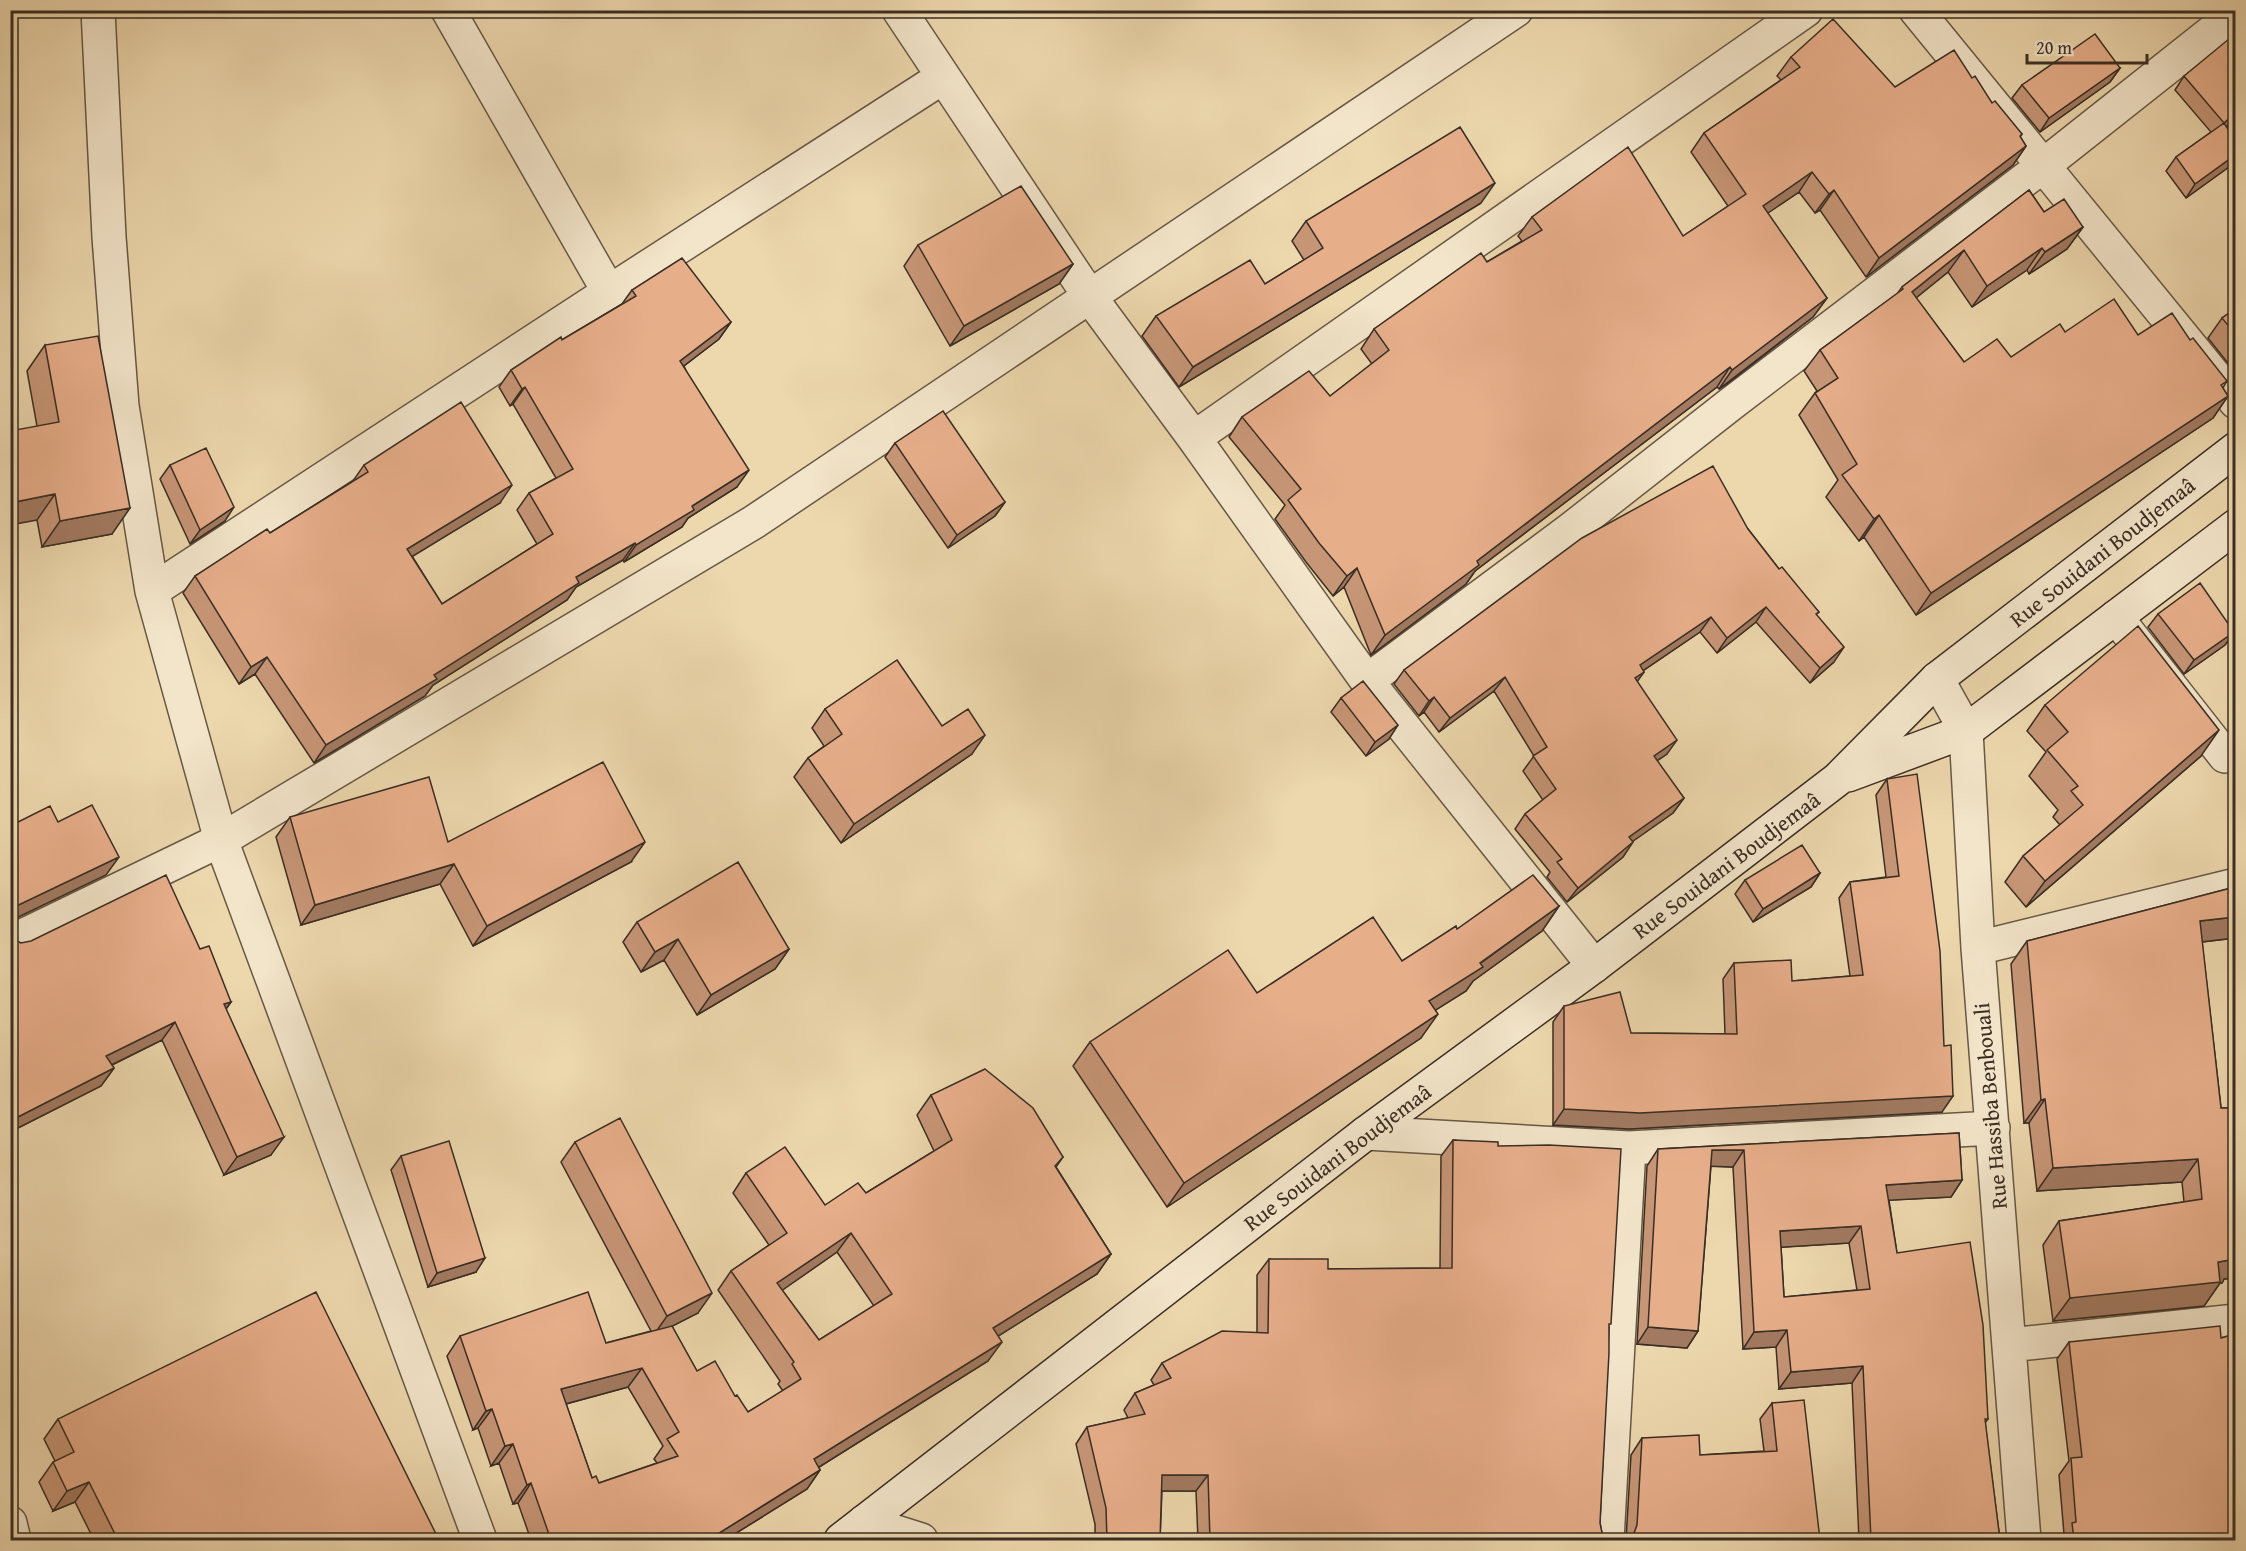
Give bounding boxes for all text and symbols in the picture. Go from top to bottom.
scale bar [2027,27,2147,65]
text: 20 m [2036,34,2072,61]
street label: Rue Souidani Boudjemaâ [2002,469,2202,635]
street label: Rue Souidani Boudjemaâ [1625,783,1827,946]
street label: Rue Hassiba Benbouali [1965,1001,2015,1211]
street label: Rue Souidani Boudjemaâ [1236,1075,1438,1238]

